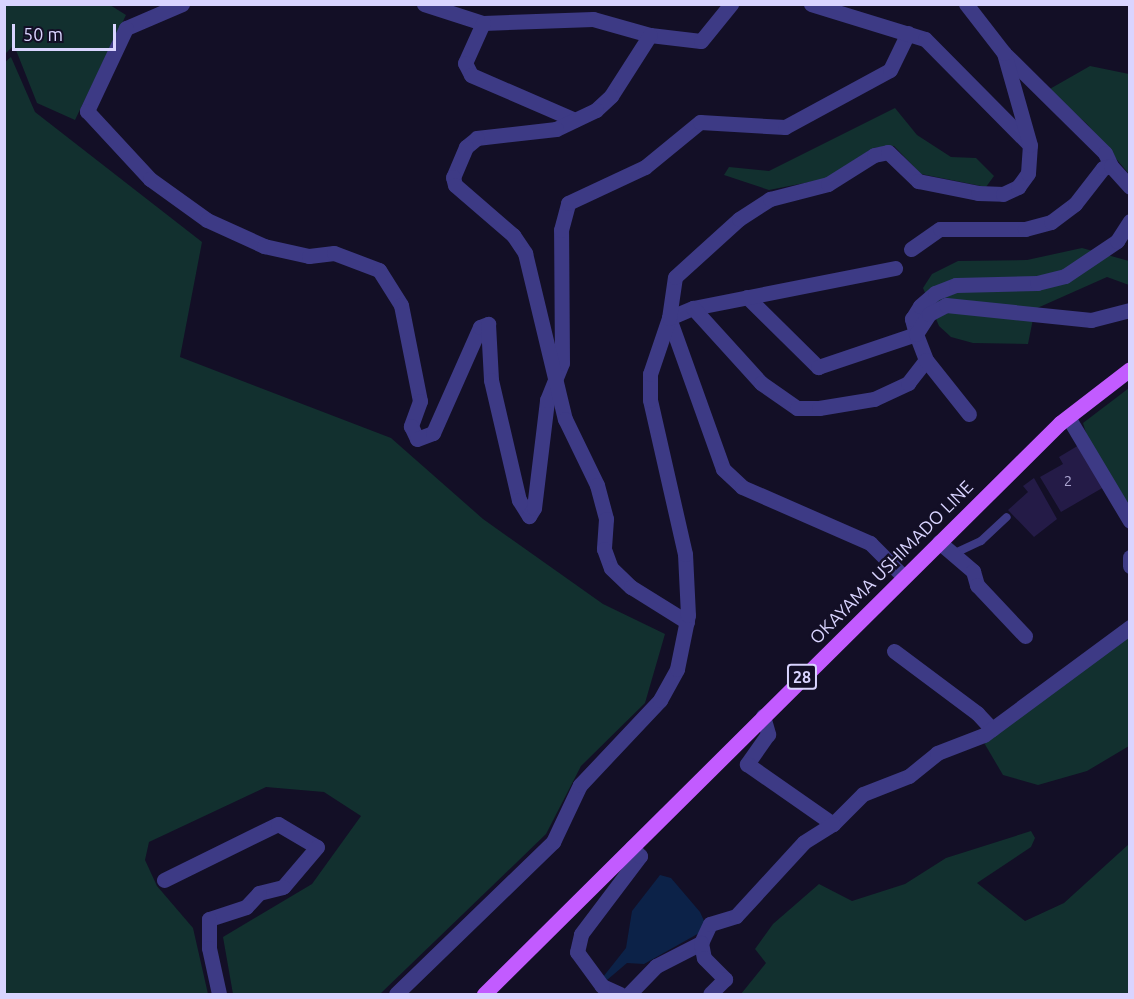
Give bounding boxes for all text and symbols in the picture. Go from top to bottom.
scale bar [15,12,118,50]
text: 50 m [23,24,63,44]
house number: 2 [1064,472,1072,490]
street label: OKAYAMA USHIMADO LINE [805,476,977,648]
road number: 28 [786,664,818,690]

